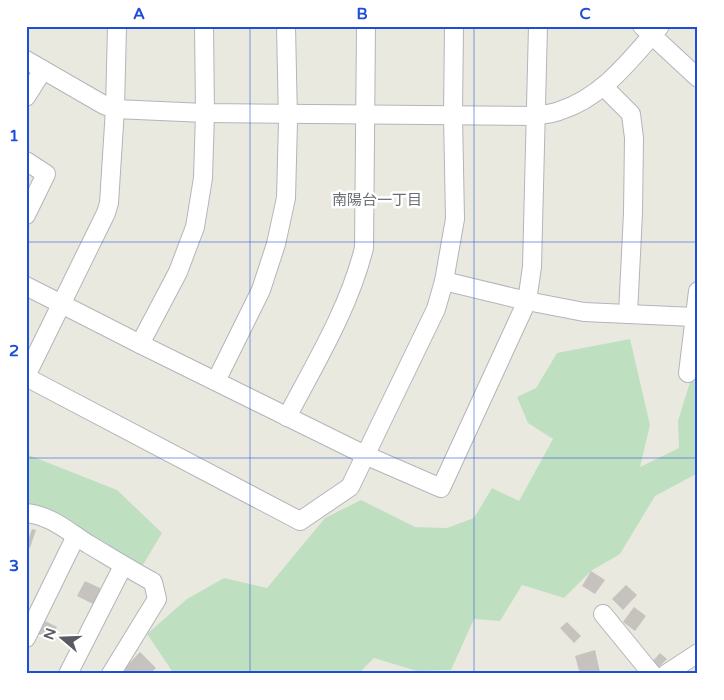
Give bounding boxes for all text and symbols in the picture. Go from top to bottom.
text: A [133,4,145,24]
text: B [356,4,368,24]
text: C [579,4,591,24]
text: 1 [9,126,19,146]
district label: 南陽台一丁目 [332,191,422,209]
text: 2 [9,341,19,361]
text: 3 [9,556,19,576]
north arrow [38,612,88,662]
text: N [40,626,60,642]

